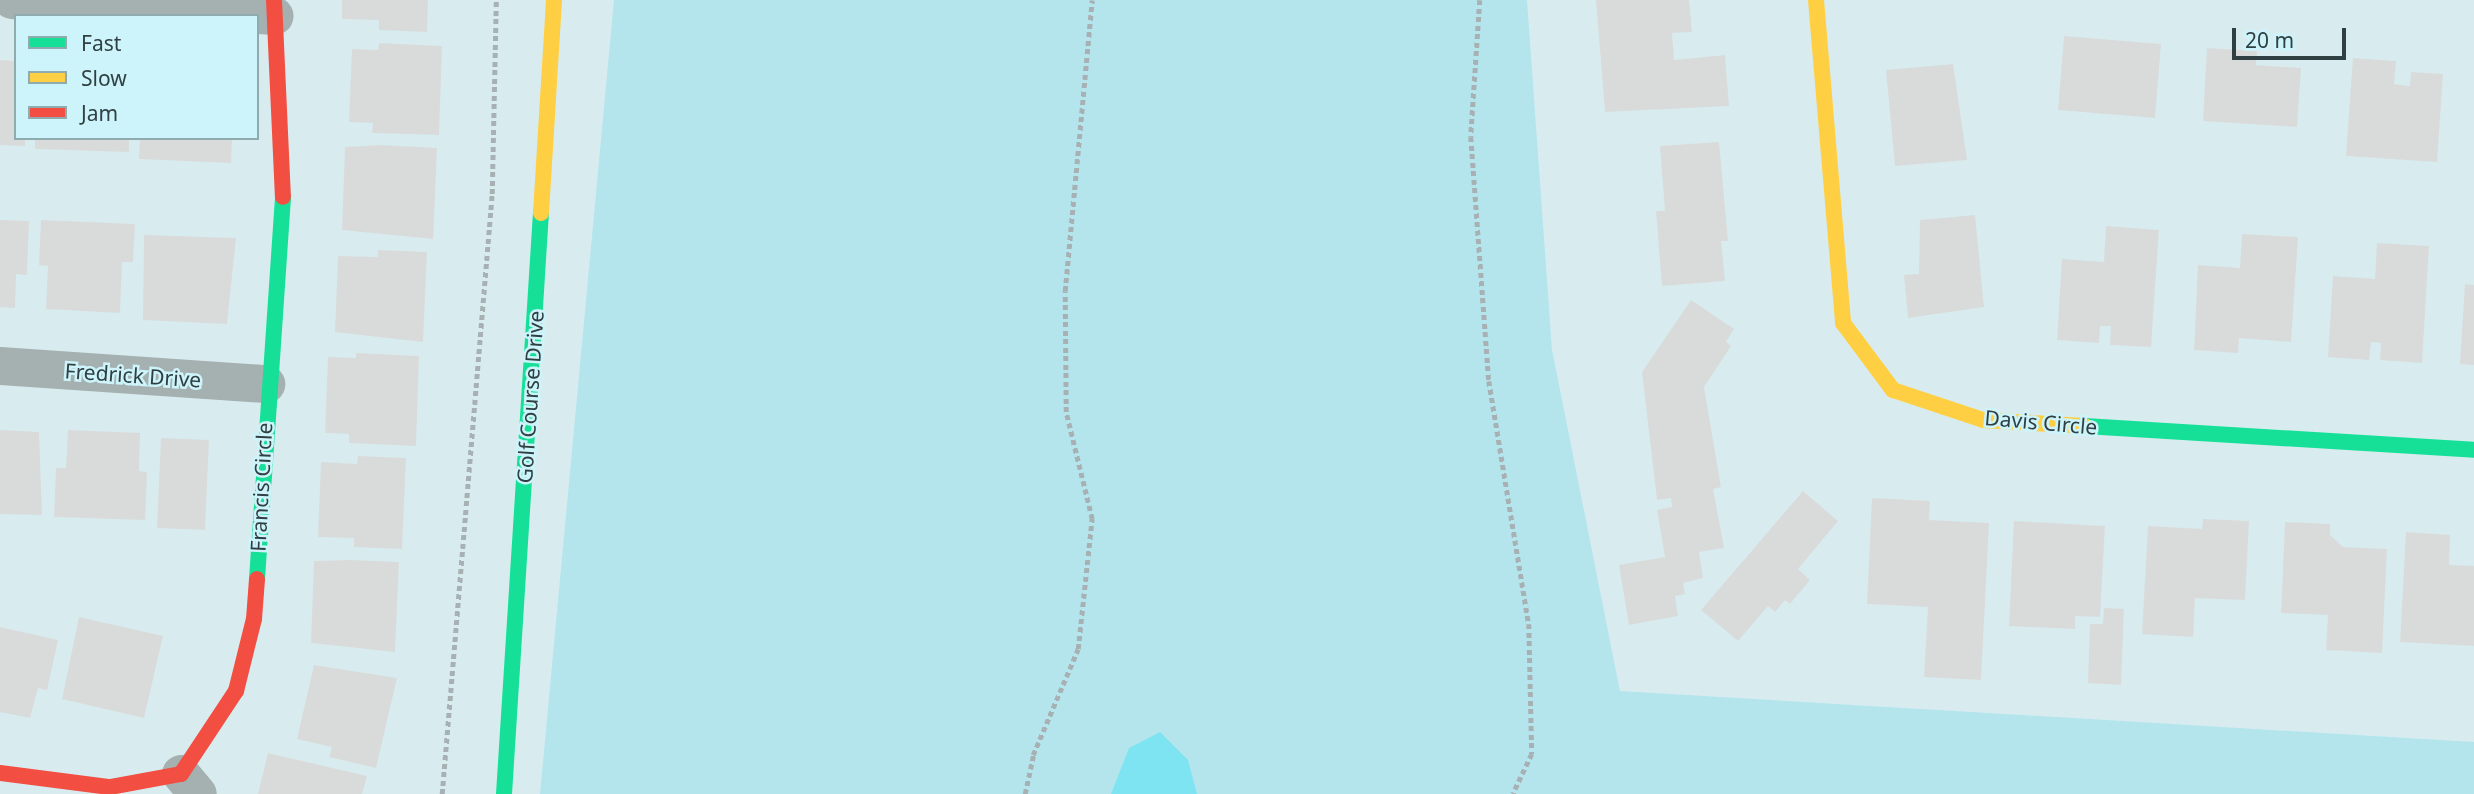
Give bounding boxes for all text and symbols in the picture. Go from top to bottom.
legend [14,14,259,140]
scale bar [2236,14,2350,58]
text: 20 m [2245,26,2294,54]
text: Fast [81,29,121,57]
text: Slow [81,64,127,92]
text: Jam [81,99,118,127]
street label: Golf Course Drive [511,310,549,484]
street label: Fredrick Drive [64,358,202,392]
street label: Davis Circle [1984,405,2098,439]
street label: Francis Circle [245,422,277,552]

